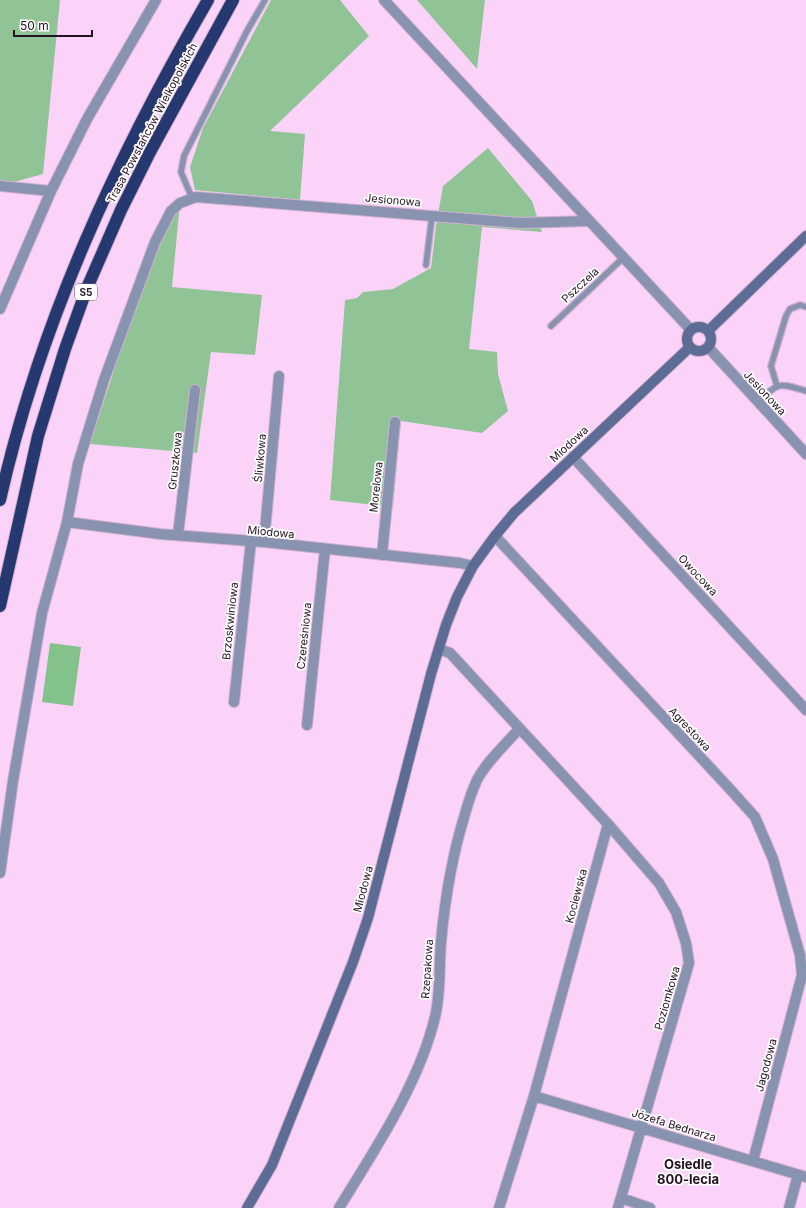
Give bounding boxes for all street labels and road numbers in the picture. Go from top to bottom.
street label: Trasa Powstańców Wielkopolskich [104,41,200,205]
street label: Jesionowa [365,191,421,209]
street label: Pszczela [558,264,602,306]
road number: S5 [75,284,97,300]
street label: Jesionowa [741,368,789,418]
street label: Miodowa [547,423,591,465]
street label: Gruszkowa [165,431,185,491]
street label: Śliwkowa [251,433,269,483]
street label: Morelowa [366,461,386,513]
street label: Miodowa [247,523,295,541]
street label: Owocowa [675,551,721,599]
street label: Brzoskwiniowa [219,581,241,661]
street label: Czereśniowa [294,602,314,670]
street label: Agrestowa [666,704,714,754]
street label: Miodowa [350,864,376,914]
street label: Kociewska [562,867,590,925]
street label: Rzepakowa [418,939,436,999]
street label: Poziomkowa [651,964,683,1032]
street label: Jagodowa [752,1037,780,1093]
street label: Józefa Bednarza [630,1105,718,1145]

